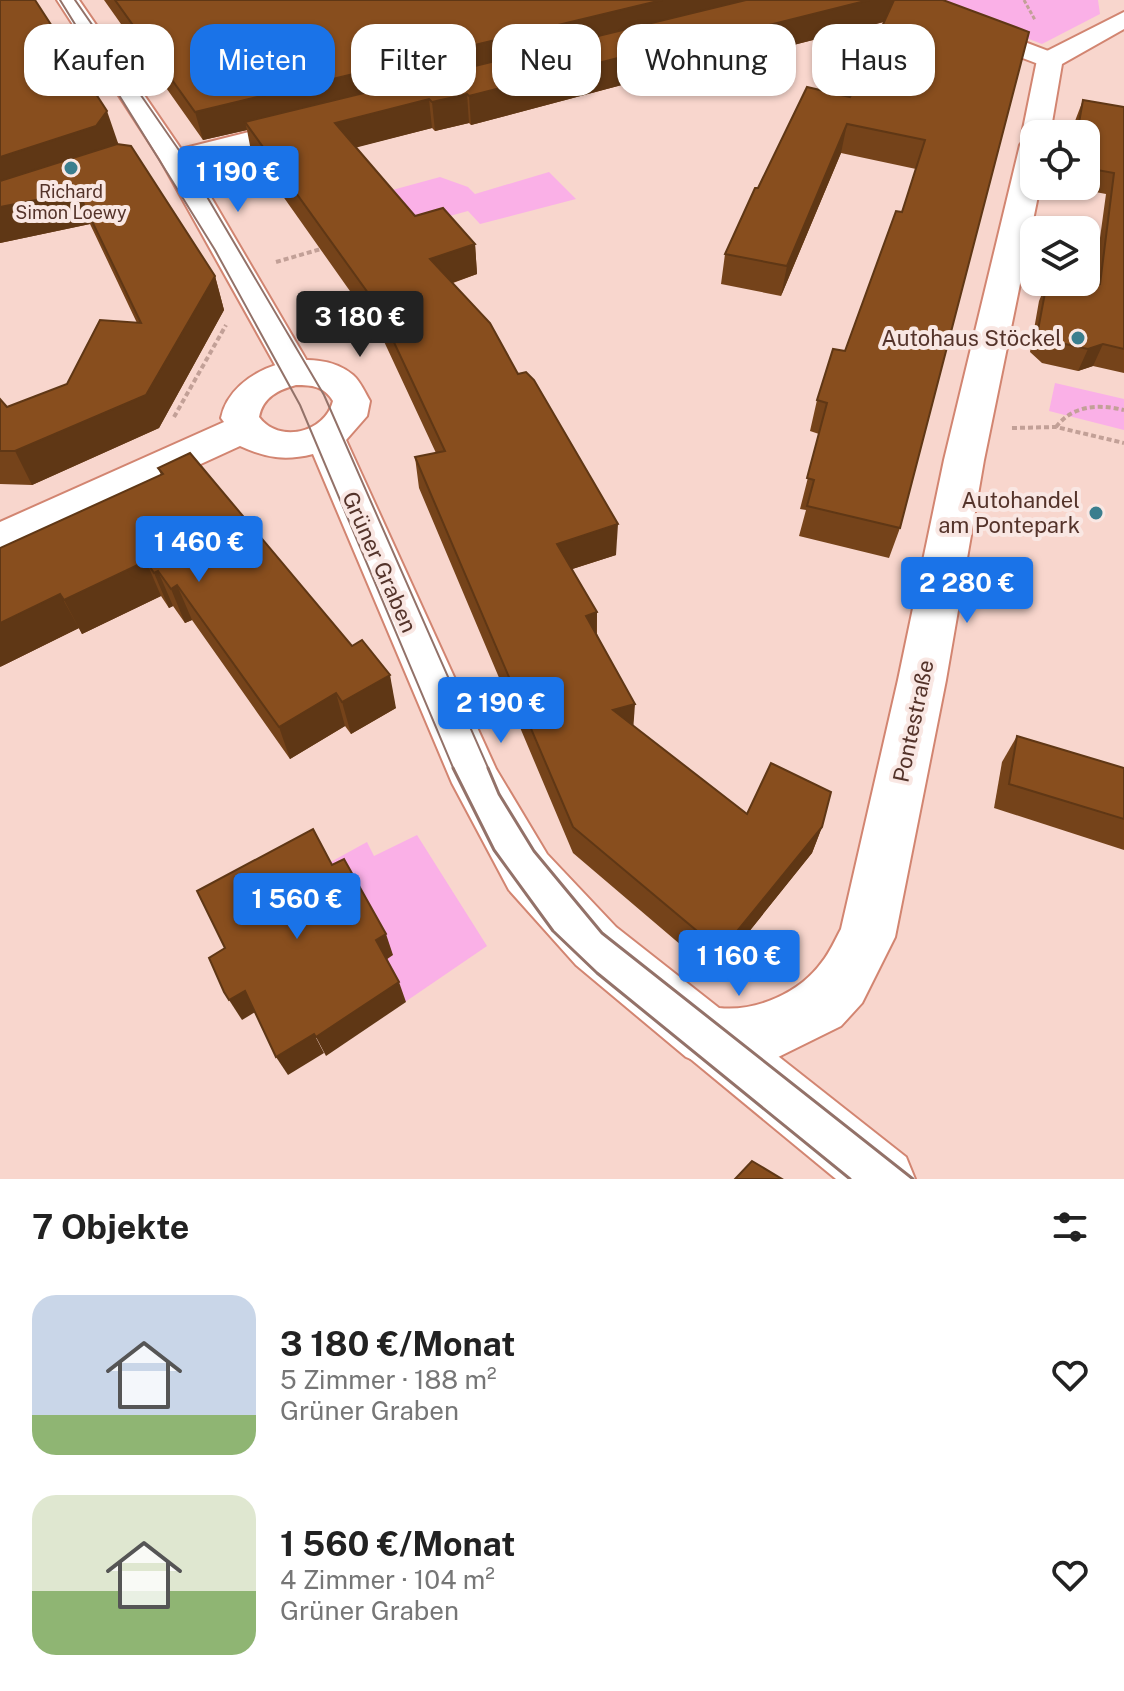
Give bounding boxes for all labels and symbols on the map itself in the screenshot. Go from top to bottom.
pin: 1 190 € [164,146,312,214]
marker: Richard Simon Loewy [62,159,80,177]
place label: Richard Simon Loewy [15,181,127,223]
pin: 3 180 € [286,291,434,359]
place label: Autohaus Stöckel [881,325,1062,351]
marker: Autohaus Stöckel [1069,329,1087,347]
street label: Grüner Graben [337,487,423,637]
place label: Autohandel am Pontepark [938,487,1080,538]
marker: Autohandel am Pontepark [1087,504,1105,522]
pin: 1 460 € [125,516,273,584]
pin: 2 280 € [893,557,1041,625]
street label: Pontestraße [887,657,939,785]
pin: 2 190 € [427,677,575,745]
pin: 1 560 € [223,873,371,941]
pin: 1 160 € [665,930,813,998]

